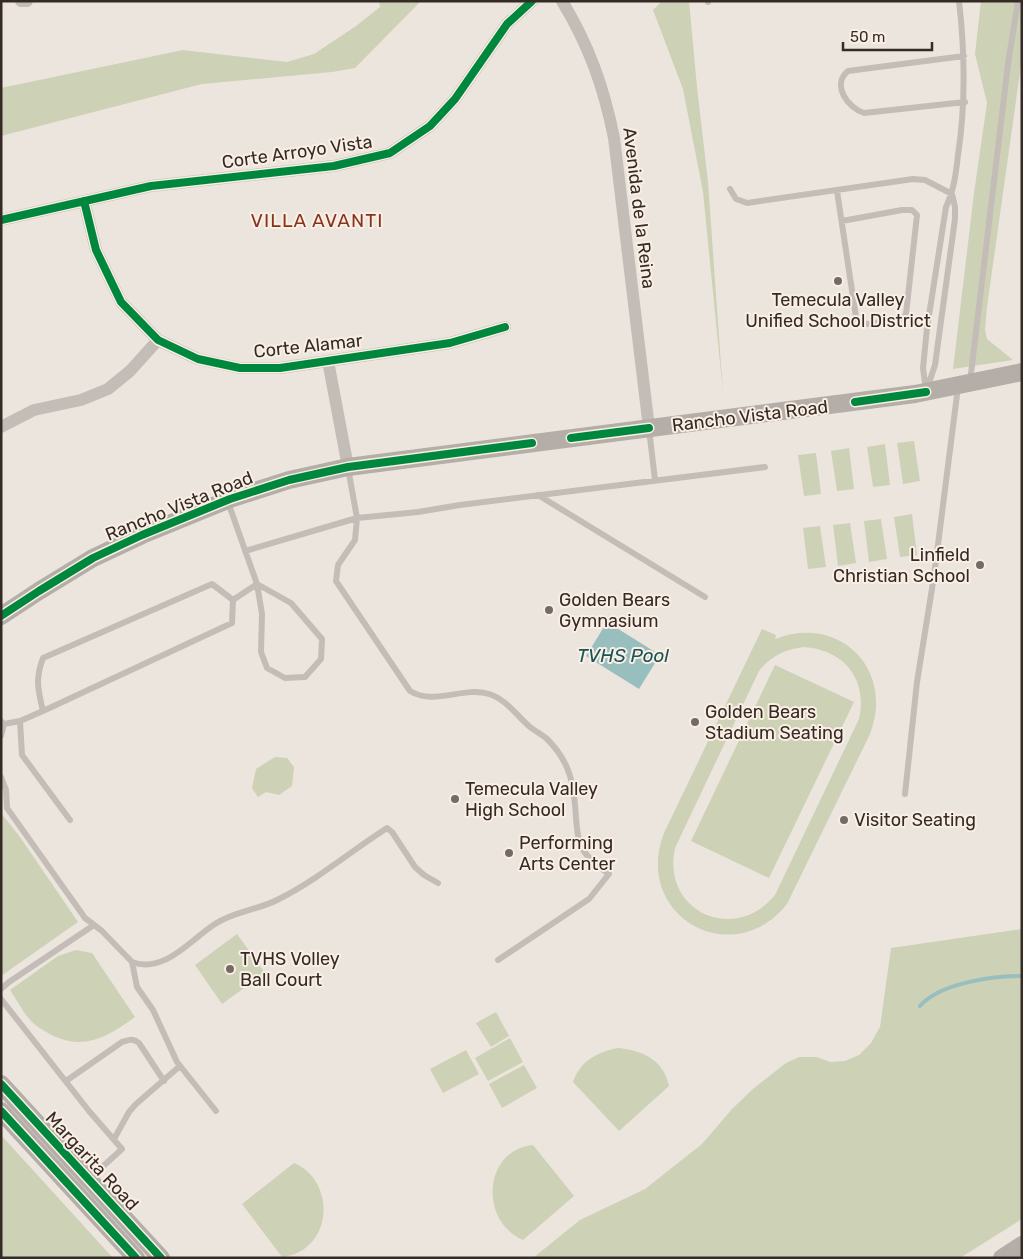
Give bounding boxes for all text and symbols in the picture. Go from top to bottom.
scale bar [843,20,932,52]
text: 50 m [850,28,885,46]
street label: Avenida de la Reina [618,126,660,290]
street label: Corte Arroyo Vista [220,131,374,173]
district label: VILLA AVANTI [251,209,383,232]
marker: Temecula Valley Unified School District [832,275,844,287]
place label: Temecula Valley Unified School District [745,289,931,332]
street label: Corte Alamar [252,329,364,363]
street label: Rancho Vista Road [671,396,829,436]
street label: Rancho Vista Road [102,466,256,546]
place label: Linfield Christian School [833,544,970,587]
marker: Linfield Christian School [974,559,986,571]
place label: Golden Bears Gymnasium [559,589,670,632]
marker: Golden Bears Gymnasium [543,604,555,616]
water label: TVHS Pool [577,644,669,667]
place label: Golden Bears Stadium Seating [705,701,844,744]
marker: Golden Bears Stadium Seating [689,716,701,728]
place label: Temecula Valley High School [465,778,598,821]
marker: Temecula Valley High School [449,793,461,805]
place label: Visitor Seating [854,809,976,831]
marker: Visitor Seating [838,814,850,826]
place label: Performing Arts Center [519,832,615,875]
marker: Performing Arts Center [503,847,515,859]
place label: TVHS Volley Ball Court [240,948,340,991]
marker: TVHS Volley Ball Court [224,963,236,975]
street label: Margarita Road [41,1107,143,1215]

